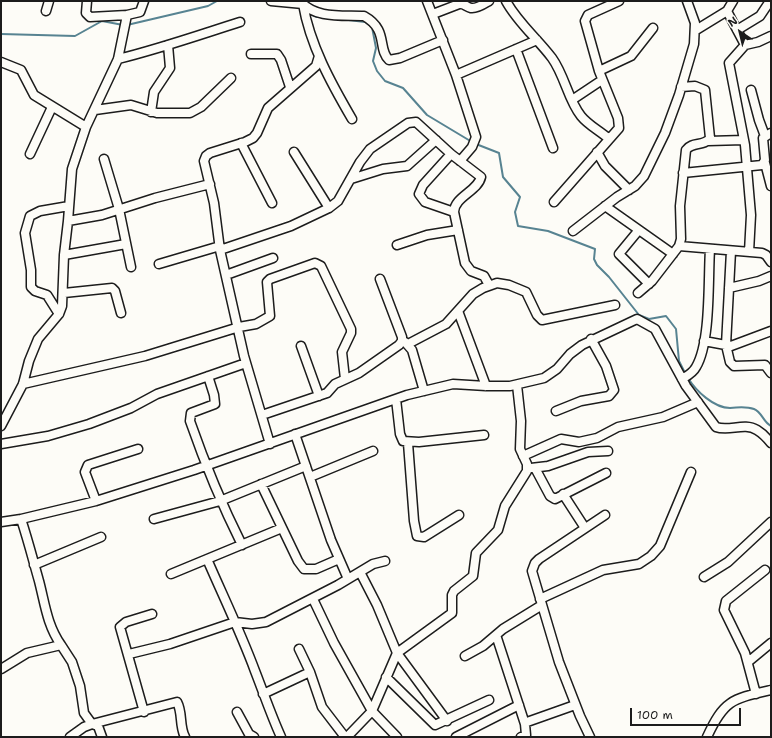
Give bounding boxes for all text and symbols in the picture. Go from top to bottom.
north arrow [720,12,760,52]
text: N [725,13,741,30]
scale bar [632,700,743,726]
text: 100 m [637,707,673,723]

